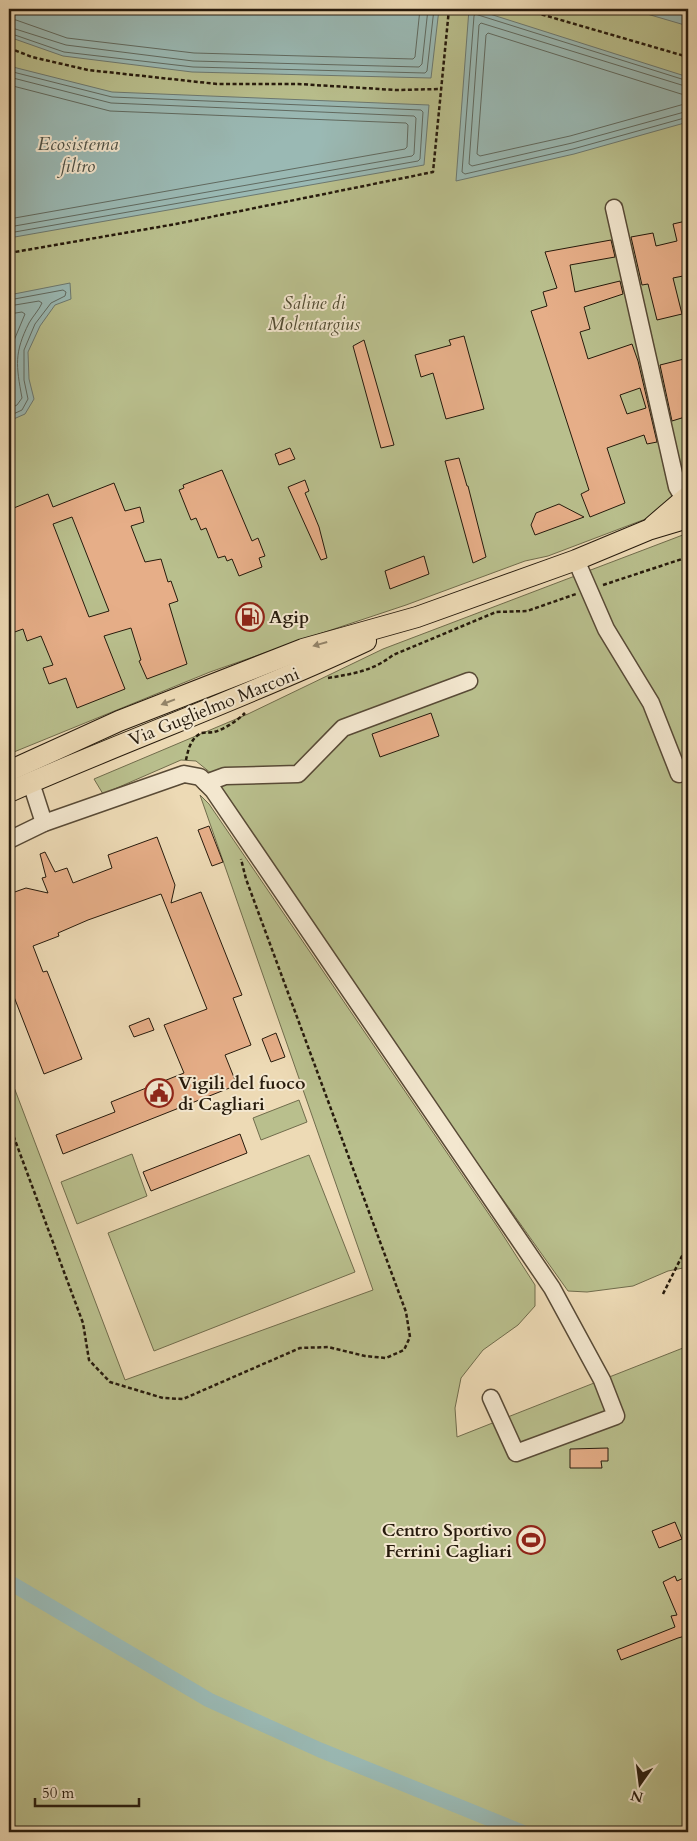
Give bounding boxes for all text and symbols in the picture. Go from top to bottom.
water label: Ecosistema filtro [38,131,119,179]
park label: Saline di Molentargius [268,291,360,337]
fuel station icon: Agip [235,602,265,632]
place label: Agip [269,605,309,630]
one-way arrow [312,641,327,649]
street label: Via Guglielmo Marconi [125,661,303,753]
one-way arrow [160,698,175,706]
place label: Vigili del fuoco di Cagliari [178,1071,306,1117]
public building icon: Vigili del fuoco di Cagliari [144,1078,174,1108]
place label: Centro Sportivo Ferrini Cagliari [382,1518,512,1564]
sports icon: Centro Sportivo Ferrini Cagliari [516,1525,546,1555]
north arrow [614,1758,664,1808]
scale bar [35,1776,139,1808]
text: 50 m [42,1783,74,1803]
text: N [629,1785,645,1807]

